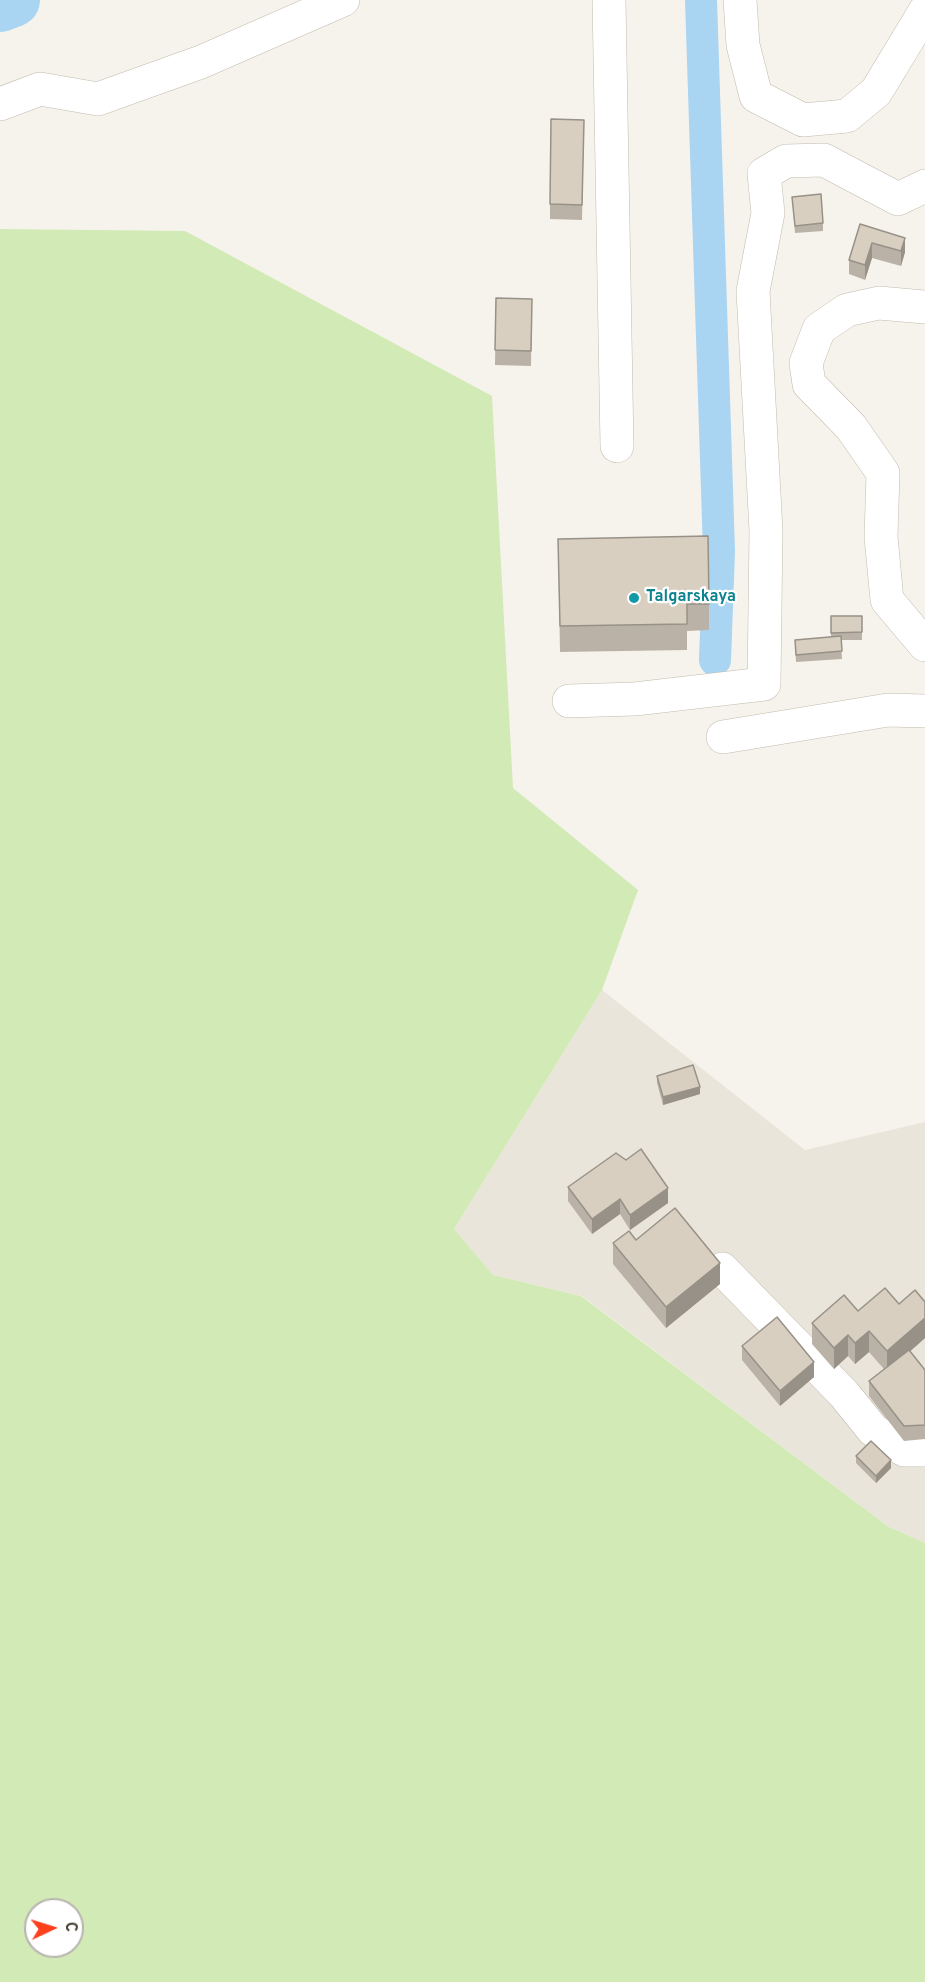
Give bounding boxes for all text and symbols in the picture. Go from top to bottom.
place label: Talgarskaya [646,588,736,608]
marker: Talgarskaya [627,591,641,605]
north arrow [24,1898,84,1958]
text: С [60,1921,80,1933]

